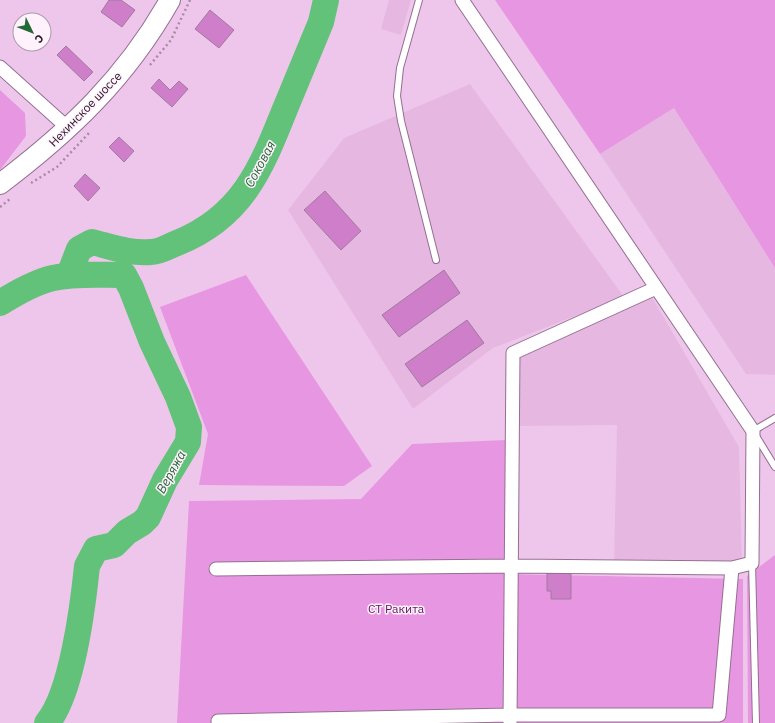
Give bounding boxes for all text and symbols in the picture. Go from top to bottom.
north arrow [12,12,52,52]
text: С [32,31,47,46]
street label: Нехинское шоссе [45,68,125,150]
water label: Соковая [241,138,279,190]
water label: Веряжа [152,448,190,496]
park label: СТ Ракита [368,601,425,616]

